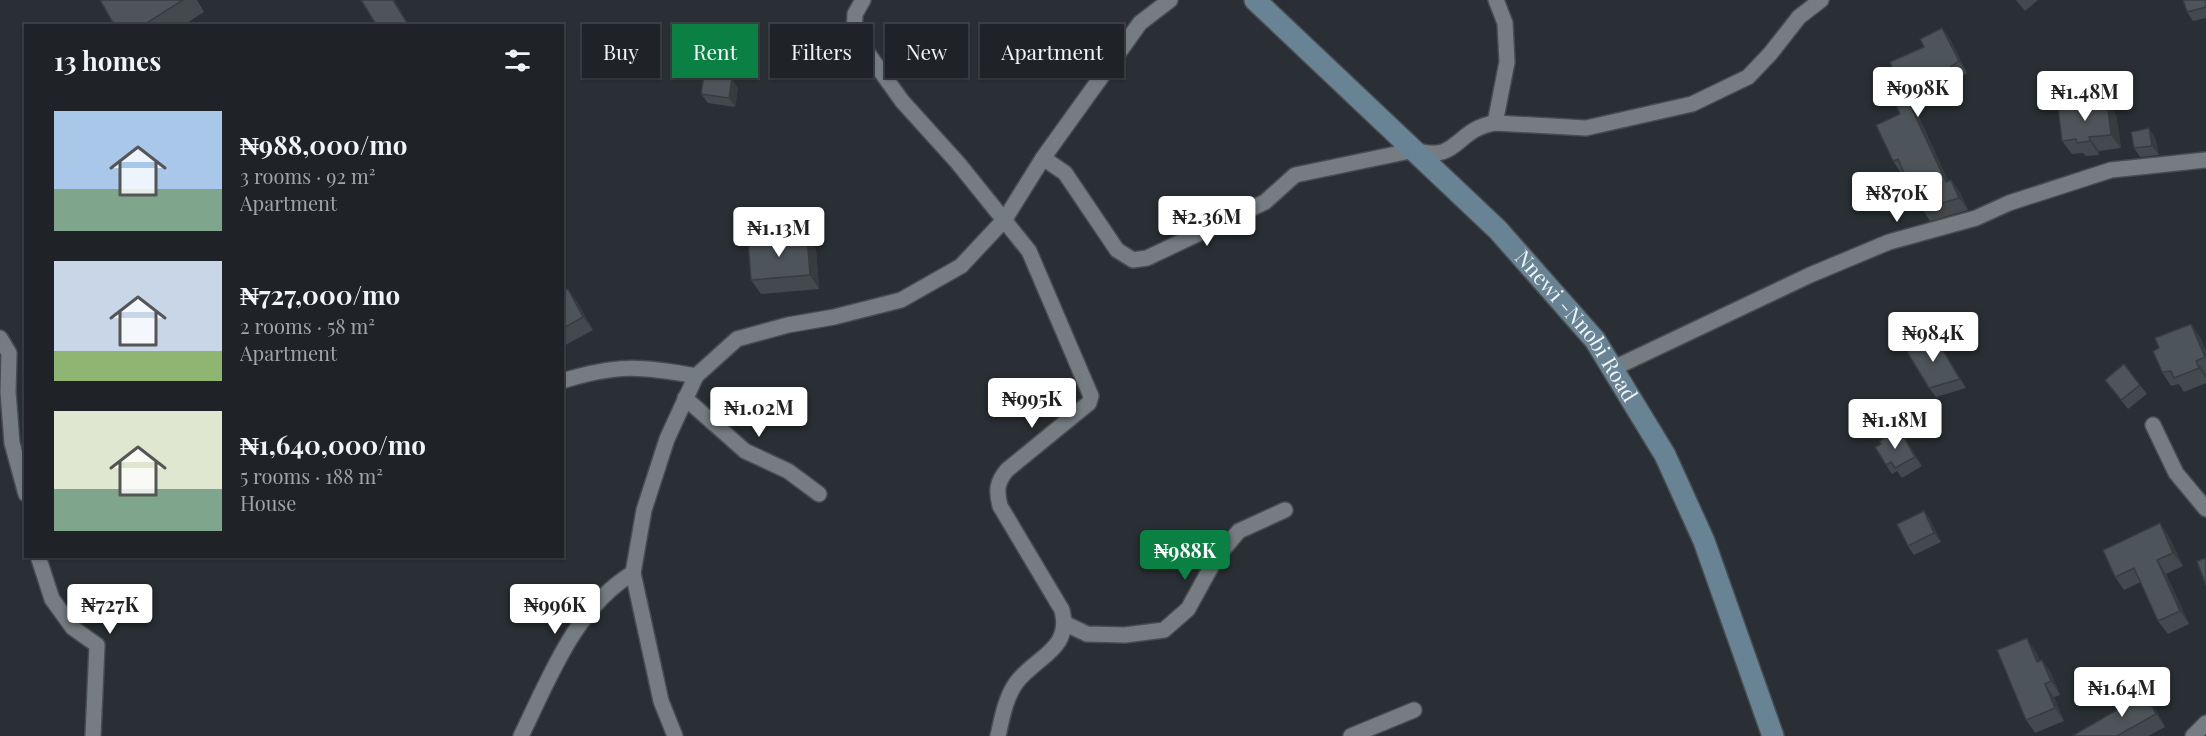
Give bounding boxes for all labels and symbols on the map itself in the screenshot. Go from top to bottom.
pin: ₦998K [1876,67,1960,118]
pin: ₦1.48M [2036,71,2134,122]
pin: ₦870K [1855,172,1939,223]
pin: ₦2.36M [1158,196,1256,247]
pin: ₦1.13M [730,207,828,258]
street label: Nnewi -Nnobi Road [1510,243,1645,406]
pin: ₦984K [1891,312,1975,363]
pin: ₦995K [990,378,1074,429]
pin: ₦1.02M [710,387,808,438]
pin: ₦1.18M [1846,399,1944,450]
pin: ₦988K [1143,530,1227,581]
pin: ₦727K [68,584,152,635]
pin: ₦996K [513,584,597,635]
pin: ₦1.64M [2073,667,2171,718]

